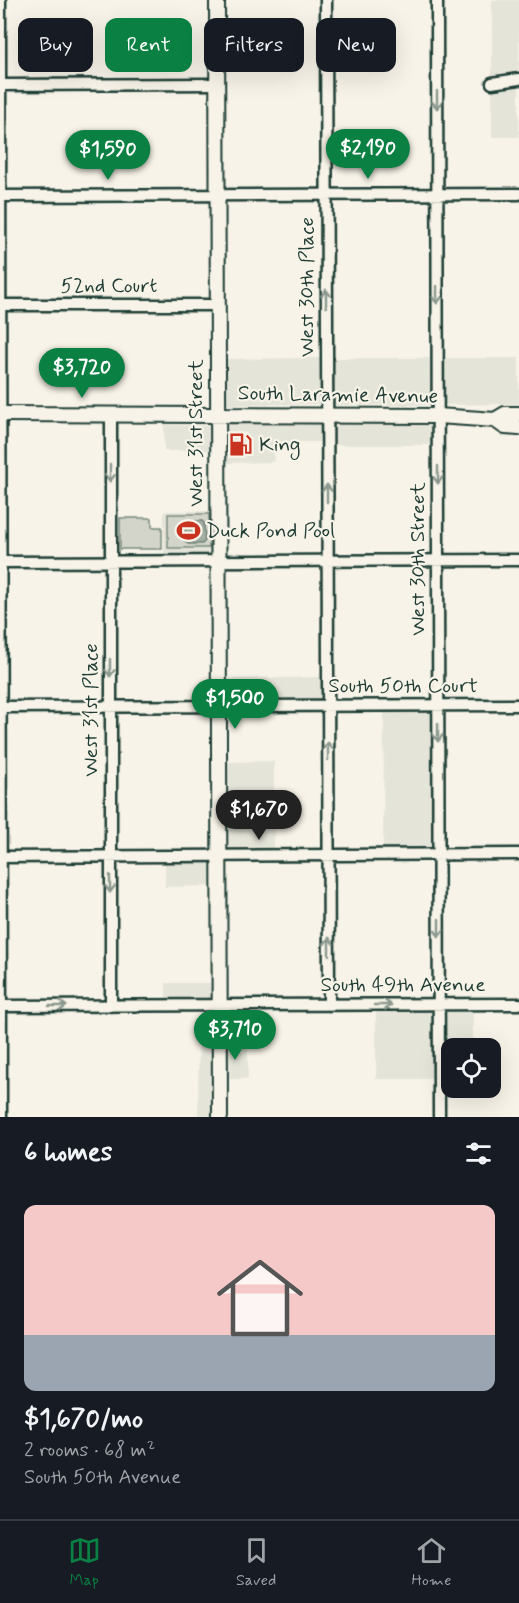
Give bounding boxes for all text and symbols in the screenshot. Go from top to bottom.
chip: Buy [18,18,93,72]
chip: Rent [105,18,192,72]
chip: Filters [204,18,304,72]
chip: New [316,18,396,72]
one-way arrow [431,90,443,110]
pin: $2,190 [319,129,417,180]
pin: $1,590 [59,130,157,181]
text: $2,190 [340,135,396,162]
text: $1,590 [79,136,137,163]
street label: West 30th Place [293,217,321,357]
street label: 52nd Court [61,272,158,300]
one-way arrow [431,285,443,305]
one-way arrow [320,289,332,309]
pin: $3,720 [33,348,131,399]
text: $3,720 [53,354,111,381]
street label: West 31st Street [182,359,210,507]
street label: South Laramie Avenue [238,379,438,411]
place label: King [259,431,301,460]
fuel station icon: King [228,432,254,458]
one-way arrow [104,463,116,483]
one-way arrow [432,464,444,484]
street label: West 30th Street [404,481,432,636]
one-way arrow [321,484,333,504]
place label: Duck Pond Pool [206,517,335,545]
sports icon: Duck Pond Pool [175,518,201,544]
street label: West 31st Place [77,643,105,777]
one-way arrow [104,658,116,678]
street label: South 50th Court [328,672,478,700]
pin: $1,500 [186,679,284,730]
text: $1,500 [206,685,264,712]
one-way arrow [432,722,444,742]
one-way arrow [322,742,334,762]
pin: $1,670 [210,790,308,841]
text: $1,670 [230,796,288,823]
one-way arrow [104,874,116,894]
one-way arrow [433,917,445,937]
one-way arrow [323,937,335,957]
street label: South 49th Avenue [320,971,486,999]
one-way arrow [372,999,392,1011]
one-way arrow [48,1000,68,1012]
pin: $3,710 [186,1010,284,1061]
text: $3,710 [208,1016,262,1043]
map controls [441,1038,501,1098]
button: locate [441,1038,501,1098]
text: 6 homes [24,1136,112,1170]
icon: filters [462,1137,495,1170]
icon: home [206,1244,314,1352]
text: $1,670/mo [24,1403,143,1437]
text: 2 rooms · 68 m² [24,1437,155,1464]
text: South 50th Avenue [24,1464,181,1491]
tab: Map [68,1534,101,1591]
tab: Saved [236,1534,276,1591]
tab: Home [412,1534,451,1591]

